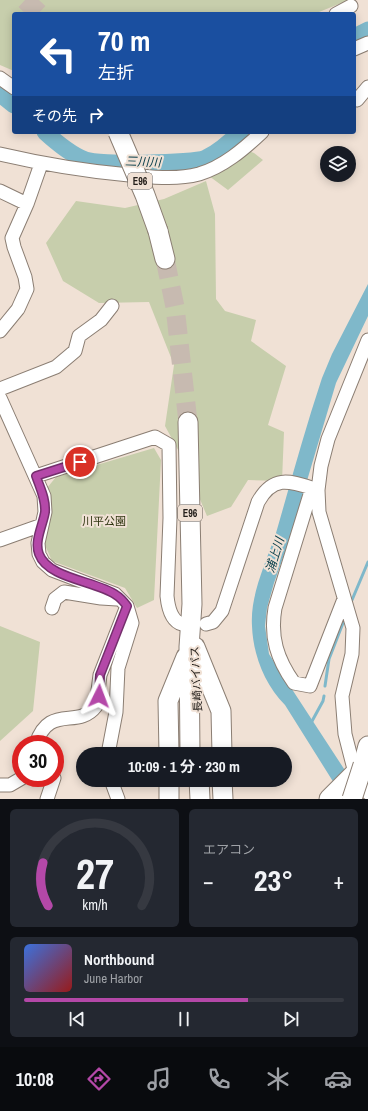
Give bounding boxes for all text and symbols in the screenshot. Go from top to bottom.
text: 70 m [98,22,150,60]
icon: left [32,28,84,80]
text: 左折 [98,60,134,85]
icon: right [85,104,107,126]
text: その先 [32,105,77,126]
map controls [320,146,356,182]
button: layers [320,146,356,182]
water label: 三川川 [125,153,163,171]
road number: E96 [128,173,152,189]
pin [63,445,97,479]
icon: arrive [69,451,91,473]
road number: E96 [178,505,202,521]
park label: 川平公園 [82,514,126,528]
water label: 浦上川 [262,534,288,575]
street label: 長崎バイパス [187,646,205,712]
position arrow [78,675,120,717]
speed limit sign: 30 [12,735,64,787]
text: 10:09 · 1 分 · 230 m [128,756,240,777]
text: エアコン [203,841,255,858]
text: 27 [76,846,113,902]
text: 23° [254,860,293,900]
text: − [203,866,214,896]
text: + [333,866,344,896]
text: km/h [82,895,107,914]
text: Northbound [84,949,154,970]
text: June Harbor [84,970,143,987]
icon: previous [66,1008,88,1030]
icon: pause [173,1008,195,1030]
icon: next [280,1008,302,1030]
icon: directions [85,1065,113,1093]
icon: music [145,1065,173,1093]
icon: phone [205,1065,233,1093]
icon: climate [264,1065,292,1093]
icon: car [324,1065,352,1093]
text: 10:08 [16,1067,54,1092]

